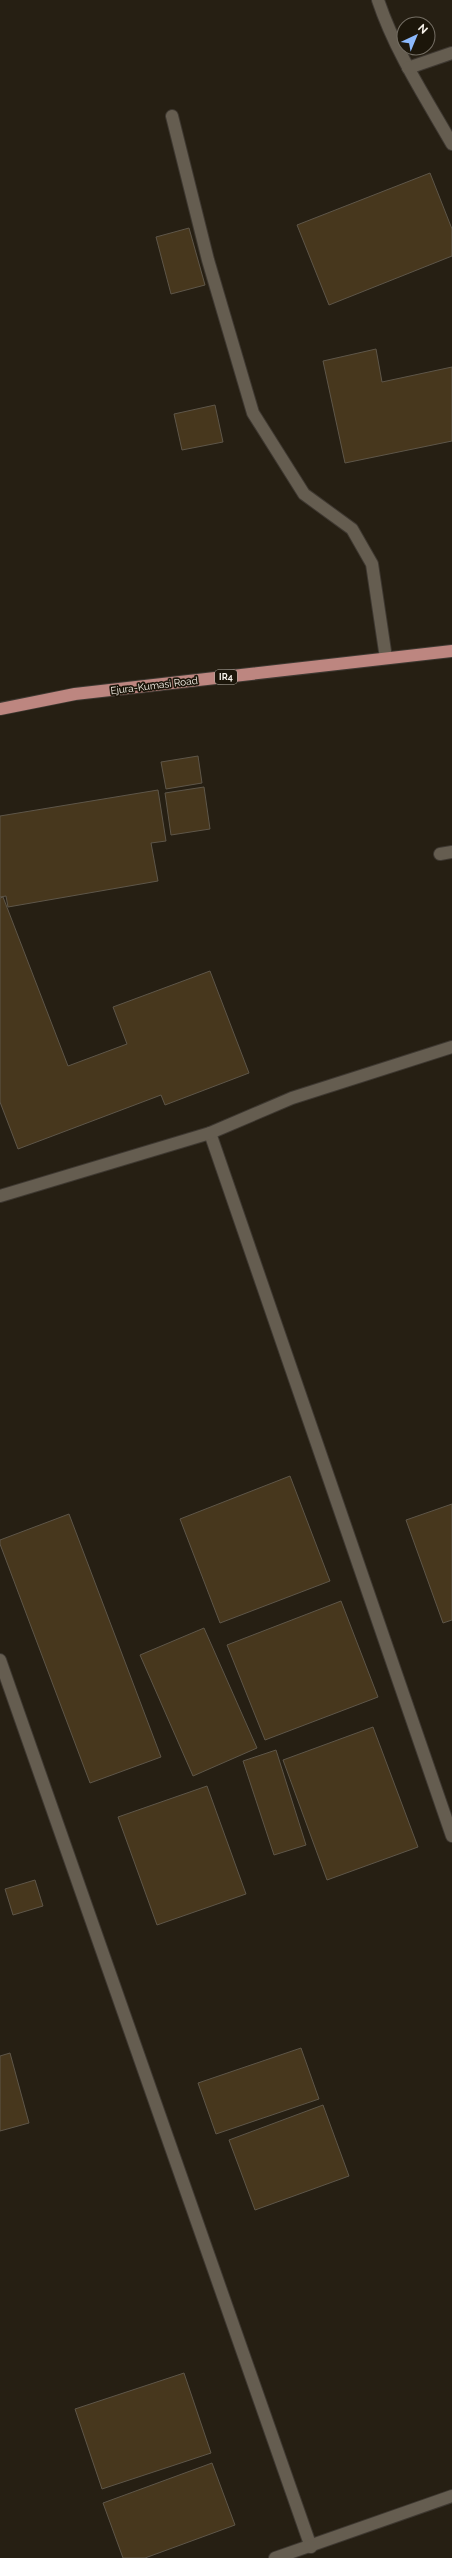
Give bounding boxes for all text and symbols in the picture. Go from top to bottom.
north arrow [396,16,436,56]
text: N [415,22,430,37]
road number: IR4 [215,670,237,684]
street label: Ejura-Kumasi Road [110,675,198,696]

